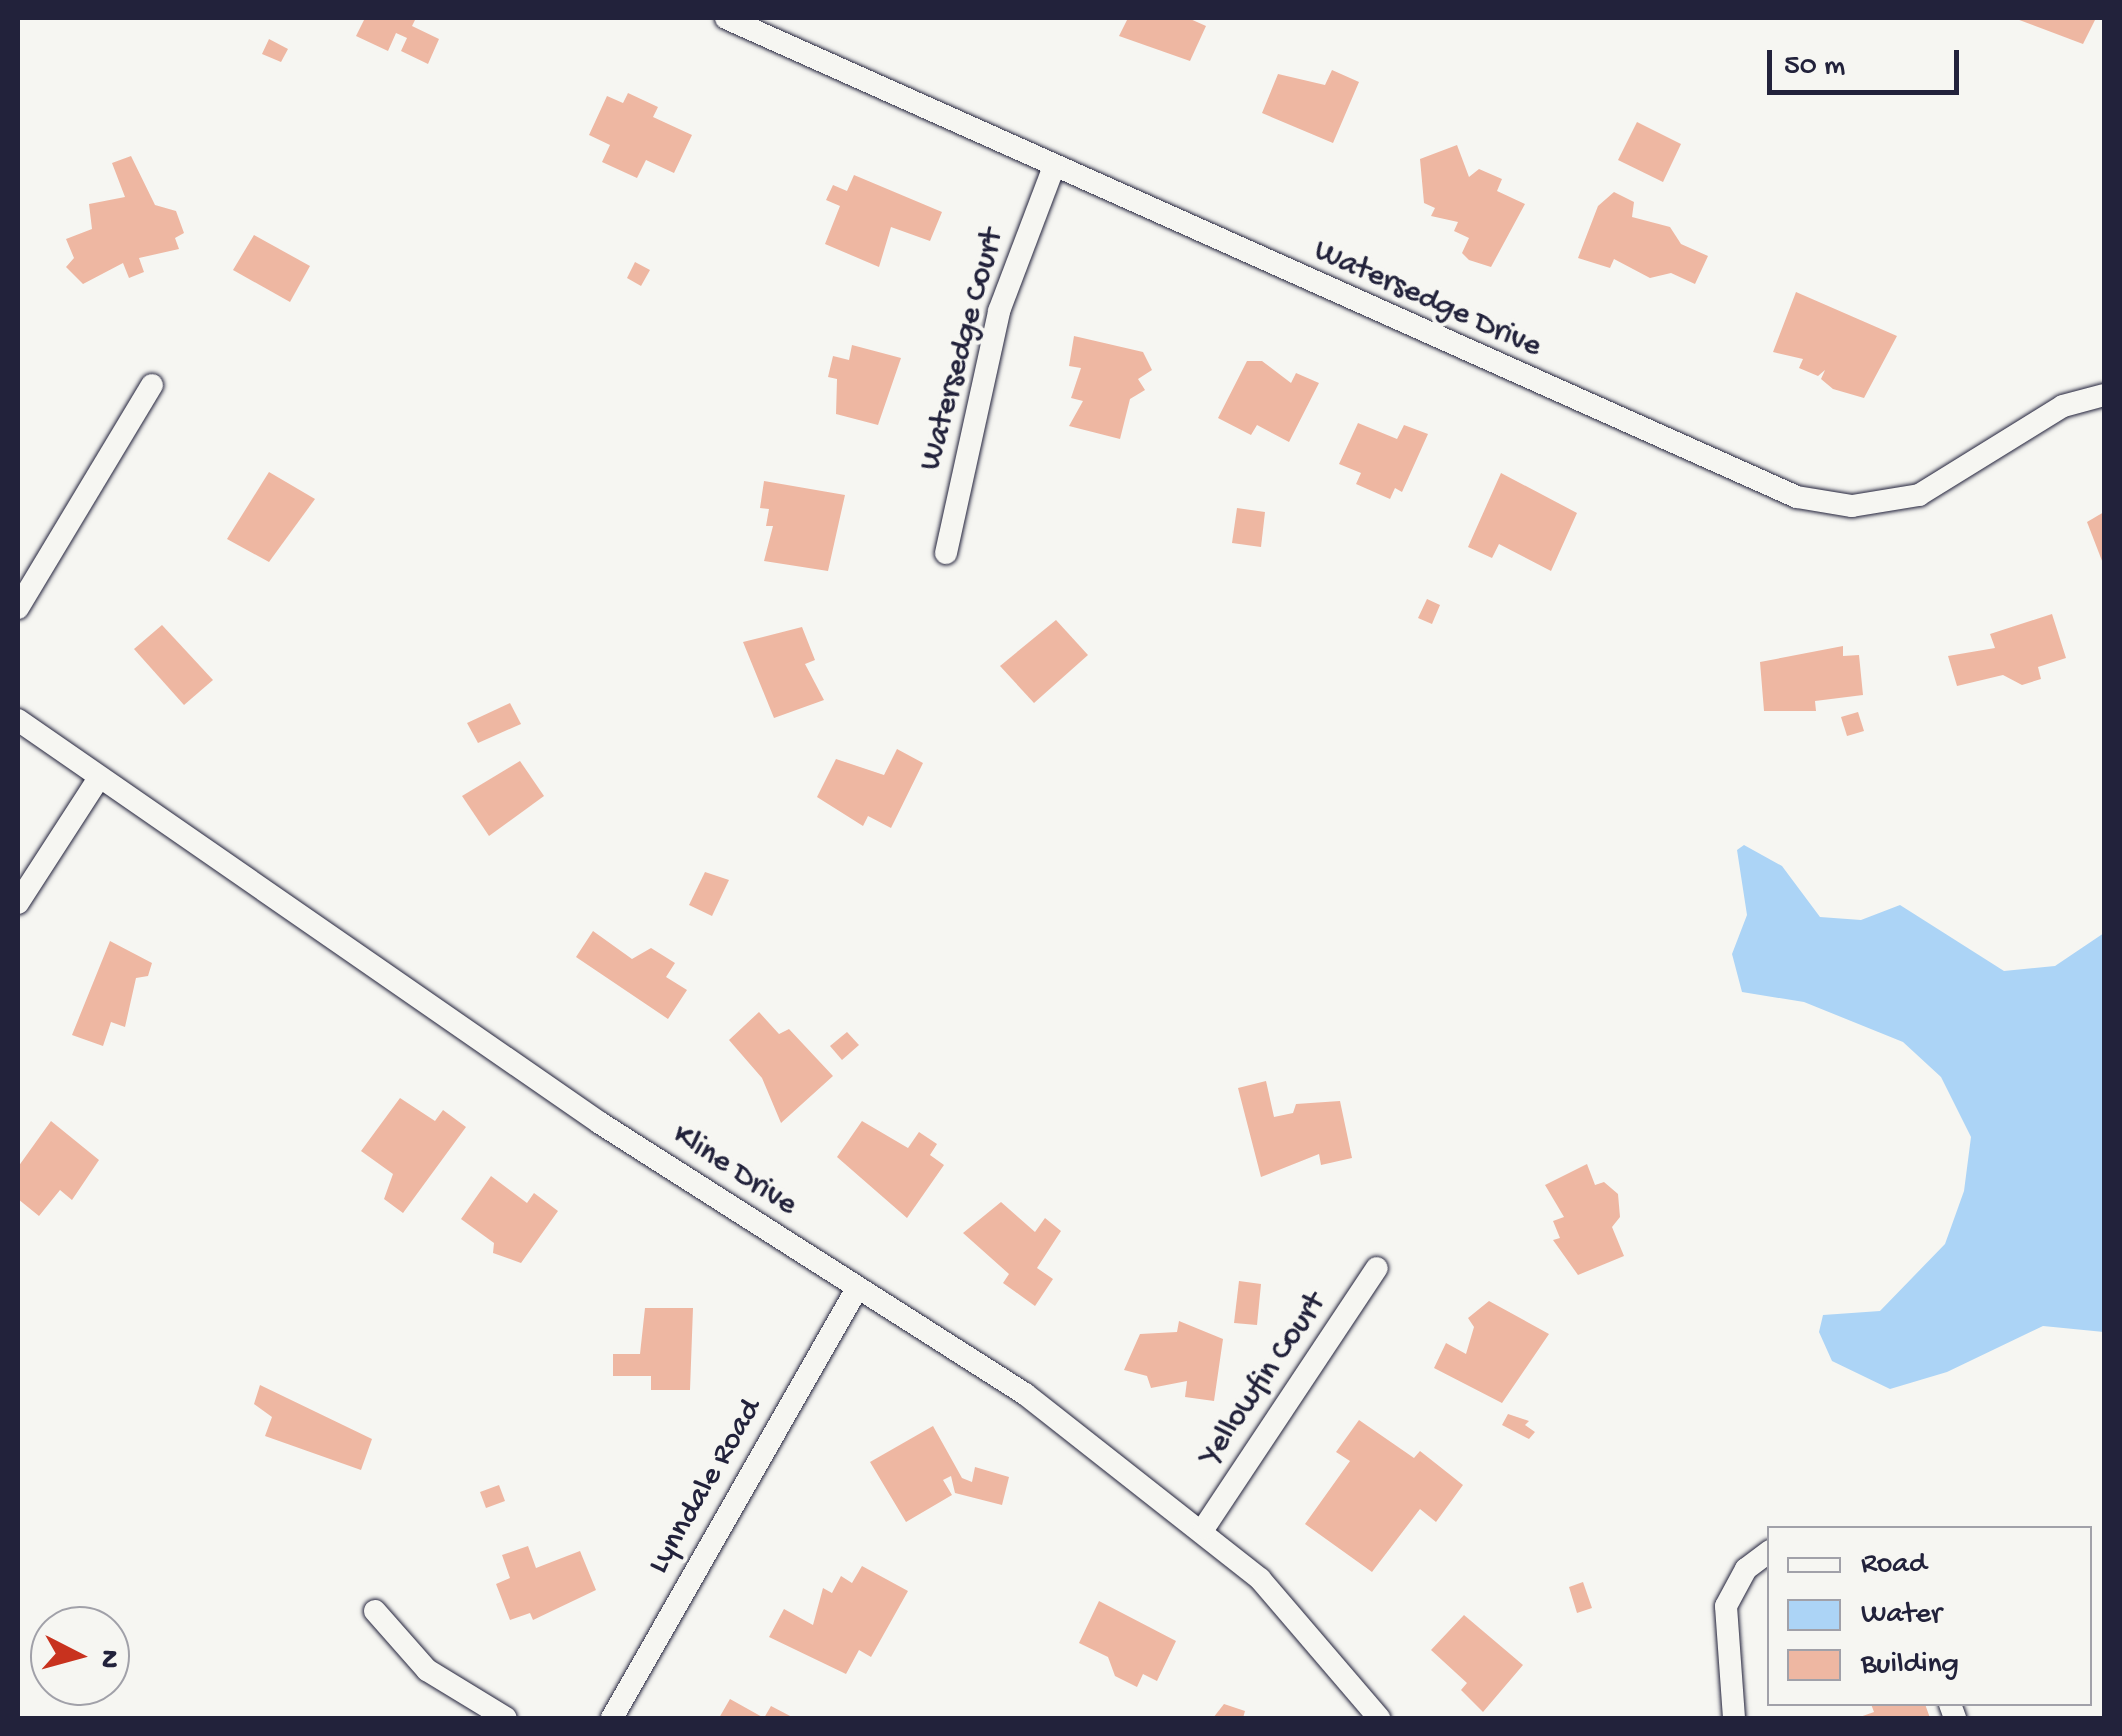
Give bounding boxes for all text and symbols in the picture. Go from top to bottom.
scale bar [1772,30,1964,92]
text: 50 m [1784,50,1845,85]
street label: Watersedge Court [912,225,1014,475]
street label: Watersedge Drive [1307,233,1547,367]
street label: Kline Drive [665,1117,803,1225]
street label: Yellowfin Court [1192,1286,1336,1474]
street label: Lynndale Road [641,1393,771,1581]
legend [1767,1526,2092,1706]
text: Road [1861,1548,1927,1583]
text: Water [1861,1598,1942,1633]
north arrow [30,1606,130,1706]
text: N [91,1648,126,1670]
text: Building [1861,1648,1959,1683]

